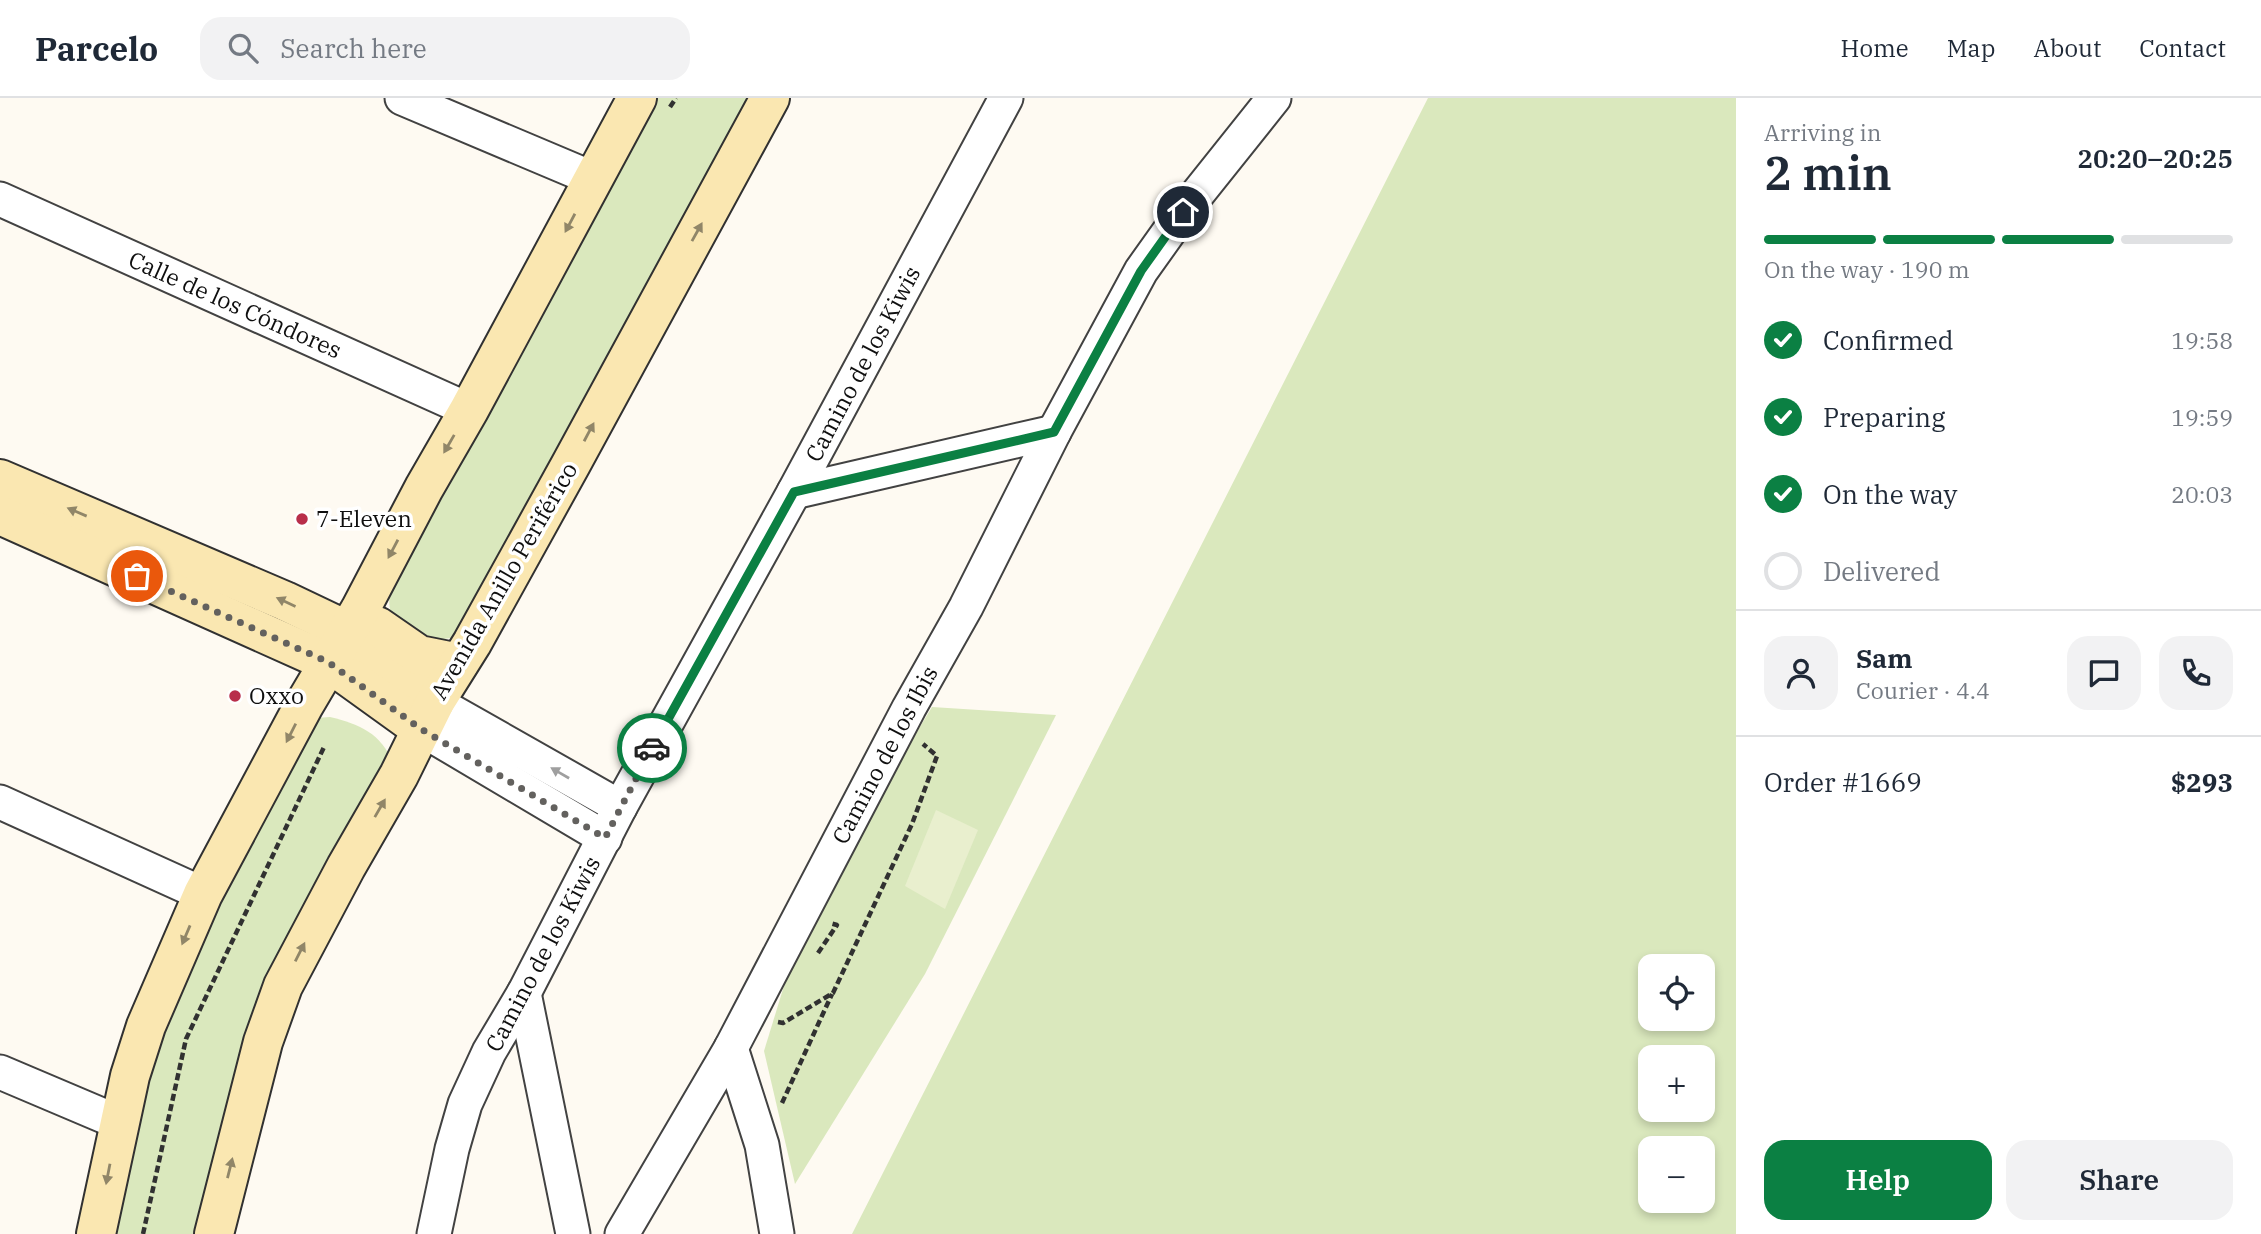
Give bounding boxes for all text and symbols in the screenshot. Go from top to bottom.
search box [200,17,690,80]
text: Parcelo [35,27,158,70]
icon: search [224,29,262,67]
text: Search here [280,31,427,65]
text: Home [1841,32,1909,64]
text: Map [1947,32,1995,64]
text: About [2033,32,2101,64]
text: Contact [2139,32,2226,64]
text: Arriving in [1764,117,1881,147]
text: 20:20–20:25 [2077,141,2233,175]
text: 2 min [1764,143,1892,203]
pin [1153,182,1213,242]
icon: home [1164,193,1202,231]
one-way arrow [564,213,576,233]
one-way arrow [691,223,703,242]
street label: Calle de los Cóndores [124,244,347,365]
text: On the way · 190 m [1764,254,1970,284]
street label: Camino de los Kiwis [798,261,926,467]
icon: check [1764,321,1802,359]
text: Confirmed [1823,323,1954,357]
text: 19:58 [2171,325,2233,355]
icon: check [1764,398,1802,436]
text: Preparing [1823,400,1945,434]
text: 19:59 [2171,402,2233,432]
one-way arrow [582,422,594,442]
one-way arrow [443,435,456,454]
street label: Avenida Anillo Periférico [423,457,583,704]
icon: check [1764,475,1802,513]
text: On the way [1823,477,1957,511]
text: 20:03 [2171,479,2233,509]
place label: 7-Eleven [316,503,412,533]
one-way arrow [67,506,88,517]
marker: 7-Eleven [294,511,310,527]
one-way arrow [387,539,399,559]
pin [107,546,167,606]
text: Delivered [1823,554,1940,588]
icon: bag [118,557,156,595]
one-way arrow [276,596,296,608]
button: person [1764,636,1838,710]
button: chat [2067,636,2141,710]
button: phone [2159,636,2233,710]
text: Sam [1856,641,1912,675]
street label: Camino de los Ibis [824,660,944,849]
text: Courier · 4.4 [1856,675,1990,705]
place label: Oxxo [249,680,304,710]
marker: Oxxo [227,688,243,704]
courier [617,713,687,783]
one-way arrow [285,723,296,743]
icon: car [633,729,671,767]
text: Order #1669 [1764,765,1922,799]
text: $293 [2171,765,2233,799]
one-way arrow [551,767,570,779]
one-way arrow [373,799,386,818]
street label: Camino de los Kiwis [478,851,606,1057]
one-way arrow [180,924,191,945]
one-way arrow [295,942,306,962]
map controls [1638,954,1715,1213]
button: locate [1638,954,1715,1031]
button: + [1638,1045,1715,1122]
button: − [1638,1136,1715,1213]
button: Help [1764,1140,1992,1220]
button: Share [2006,1140,2233,1220]
one-way arrow [225,1156,236,1178]
one-way arrow [103,1163,114,1185]

